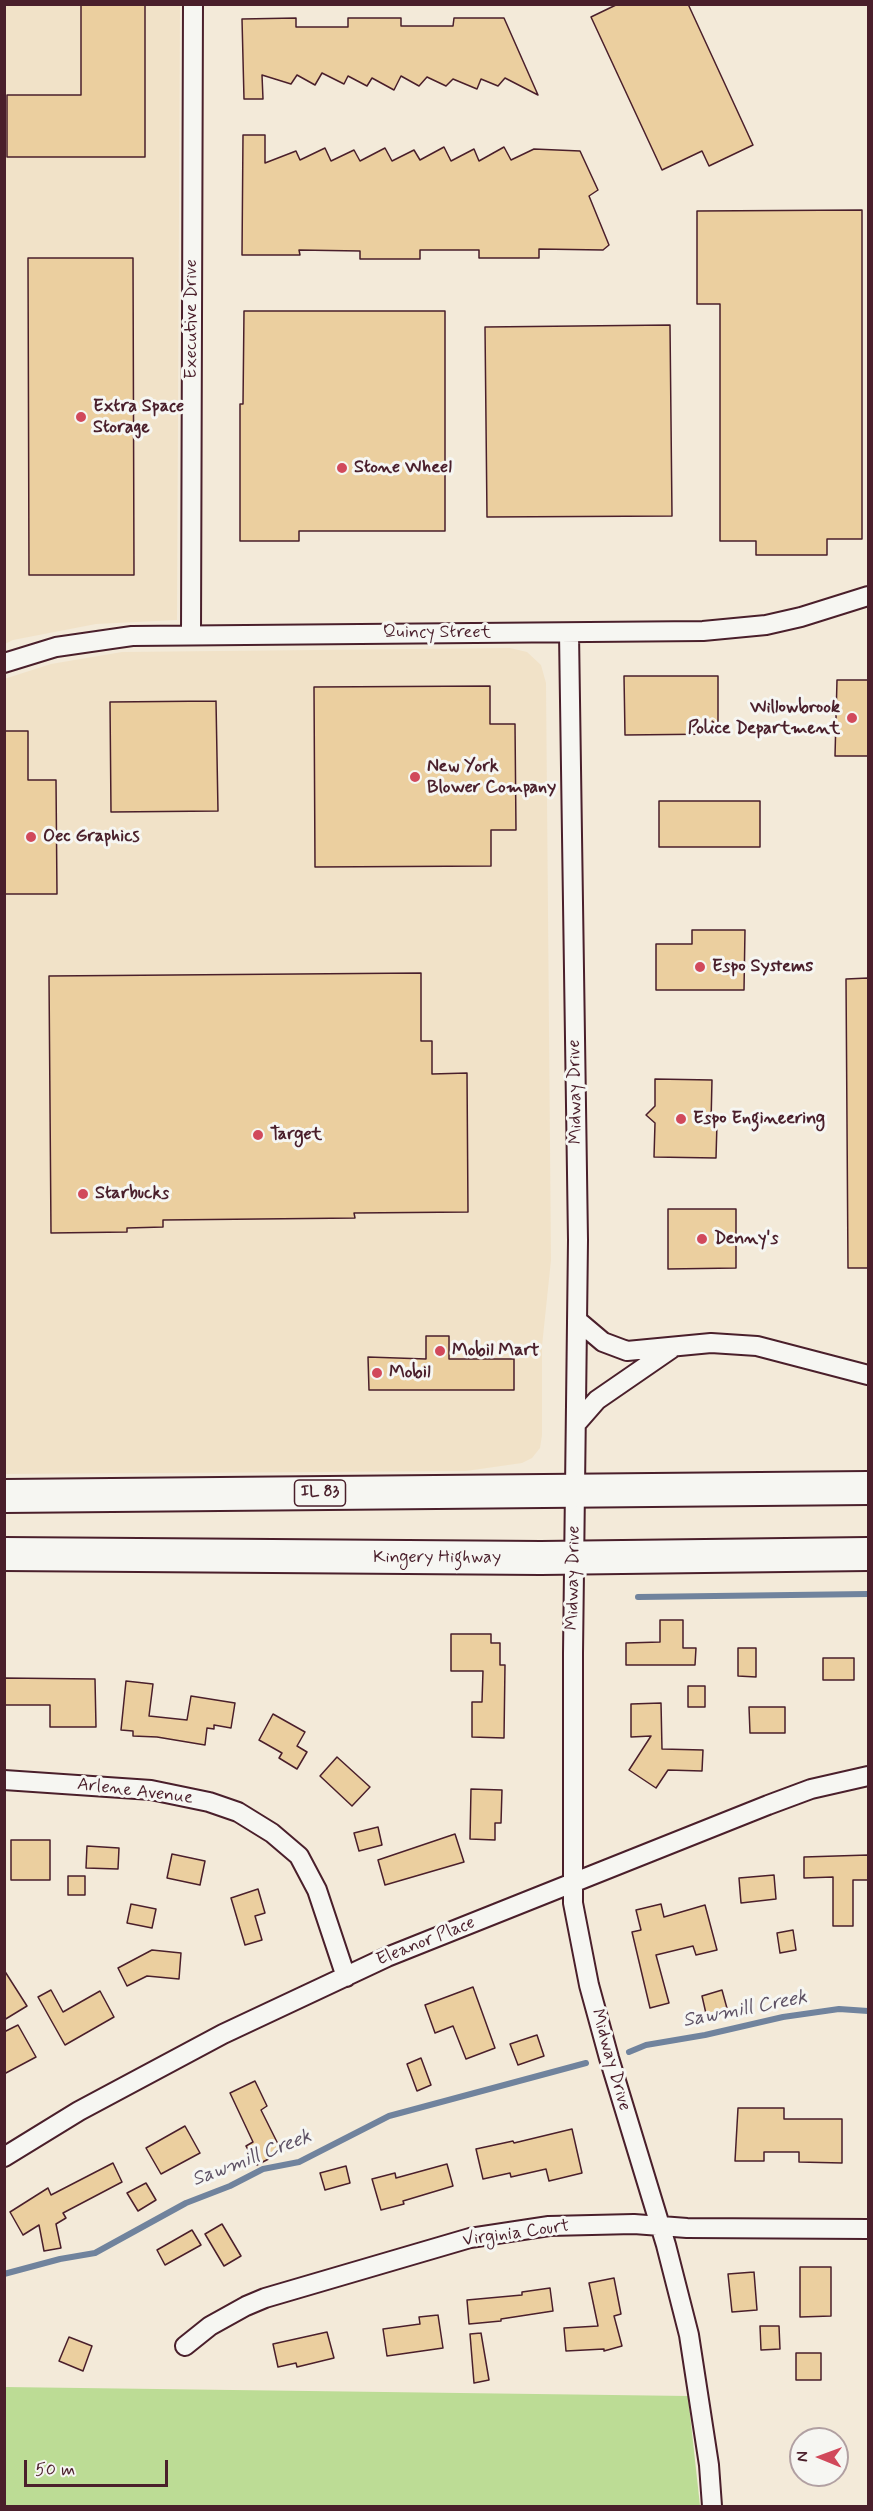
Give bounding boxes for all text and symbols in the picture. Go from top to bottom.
street label: Executive Drive [181,259,203,379]
place label: Extra Space Storage [93,396,184,438]
marker: Extra Space Storage [74,410,88,424]
place label: Stone Wheel [354,457,452,479]
marker: Stone Wheel [335,461,349,475]
street label: Quincy Street [383,622,491,644]
place label: Willowbrook Police Department [688,697,840,740]
marker: Willowbrook Police Department [845,711,859,725]
place label: New York Blower Company [427,756,556,798]
marker: New York Blower Company [408,770,422,784]
place label: Oec Graphics [43,826,140,848]
marker: Oec Graphics [24,830,38,844]
place label: Espo Systems [712,956,813,978]
marker: Espo Systems [693,960,707,974]
street label: Midway Drive [564,1039,588,1145]
place label: Espo Engineering [693,1108,825,1130]
marker: Espo Engineering [674,1112,688,1126]
place label: Target [270,1124,322,1146]
marker: Target [251,1128,265,1142]
place label: Starbucks [95,1183,169,1205]
marker: Starbucks [76,1187,90,1201]
place label: Denny's [714,1228,778,1250]
marker: Denny's [695,1232,709,1246]
place label: Mobil Mart [452,1340,539,1362]
marker: Mobil Mart [433,1344,447,1358]
place label: Mobil [389,1362,430,1384]
marker: Mobil [370,1366,384,1380]
road number: IL 83 [294,1480,346,1506]
street label: Midway Drive [562,1525,586,1631]
street label: Kingery Highway [373,1547,501,1569]
street label: Arlene Avenue [76,1774,194,1810]
street label: Eleanor Place [374,1912,478,1972]
water label: Sawmill Creek [681,1986,809,2034]
street label: Midway Drive [585,2007,635,2113]
water label: Sawmill Creek [189,2125,315,2193]
street label: Virginia Court [461,2216,571,2252]
north arrow [789,2427,849,2487]
scale bar [27,2448,171,2486]
text: N [792,2451,813,2462]
text: 50 m [35,2458,75,2482]

